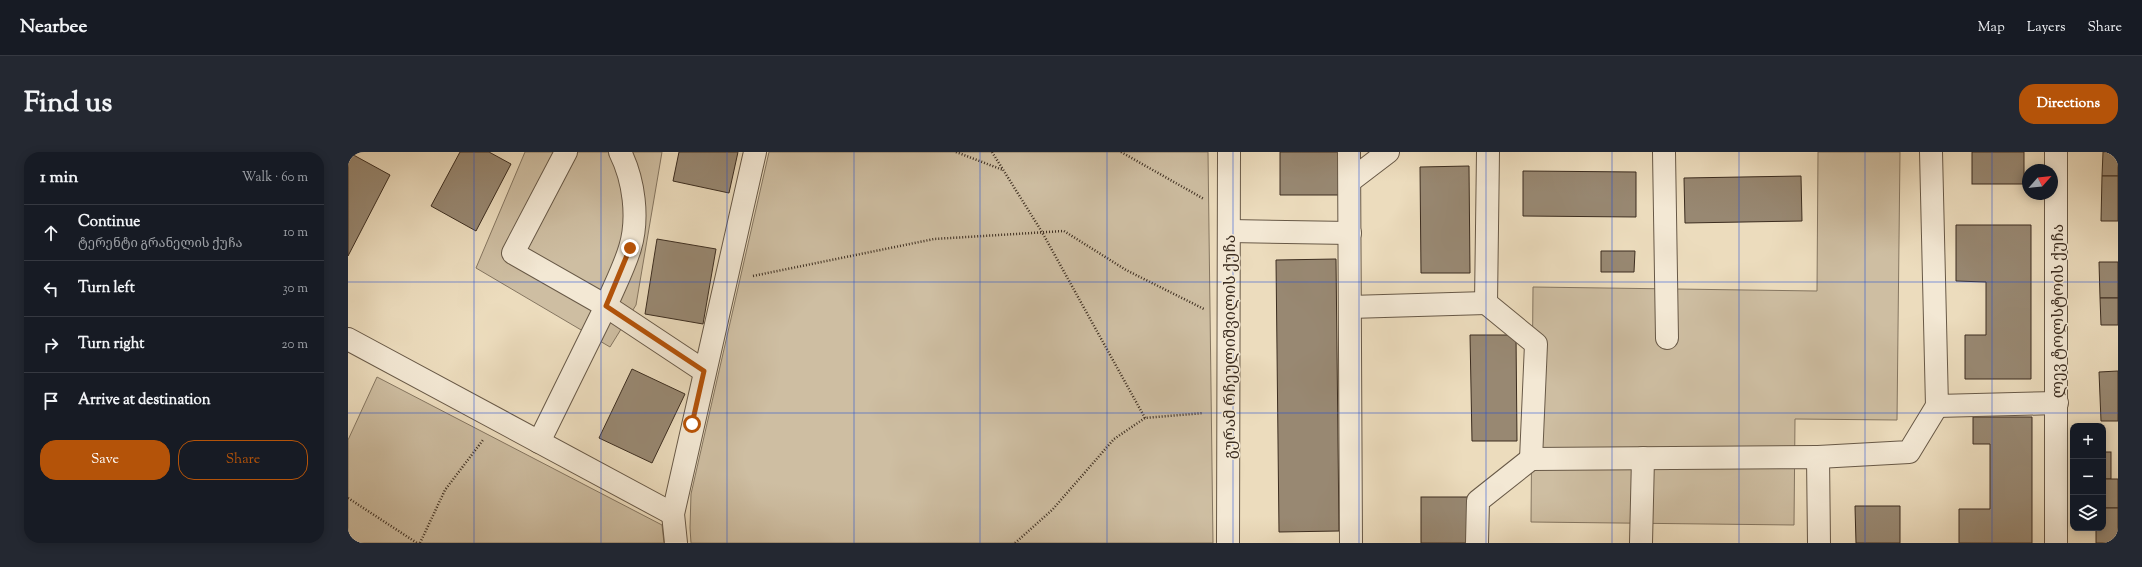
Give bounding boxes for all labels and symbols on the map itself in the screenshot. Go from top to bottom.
north arrow [2022,164,2058,200]
street label: ლევ ტოლსტოის ქუჩა [2048,224,2071,398]
street label: გურამ რჩეულიშვილის ქუჩა [1220,235,1243,459]
route end [621,239,639,257]
route start [683,415,701,433]

